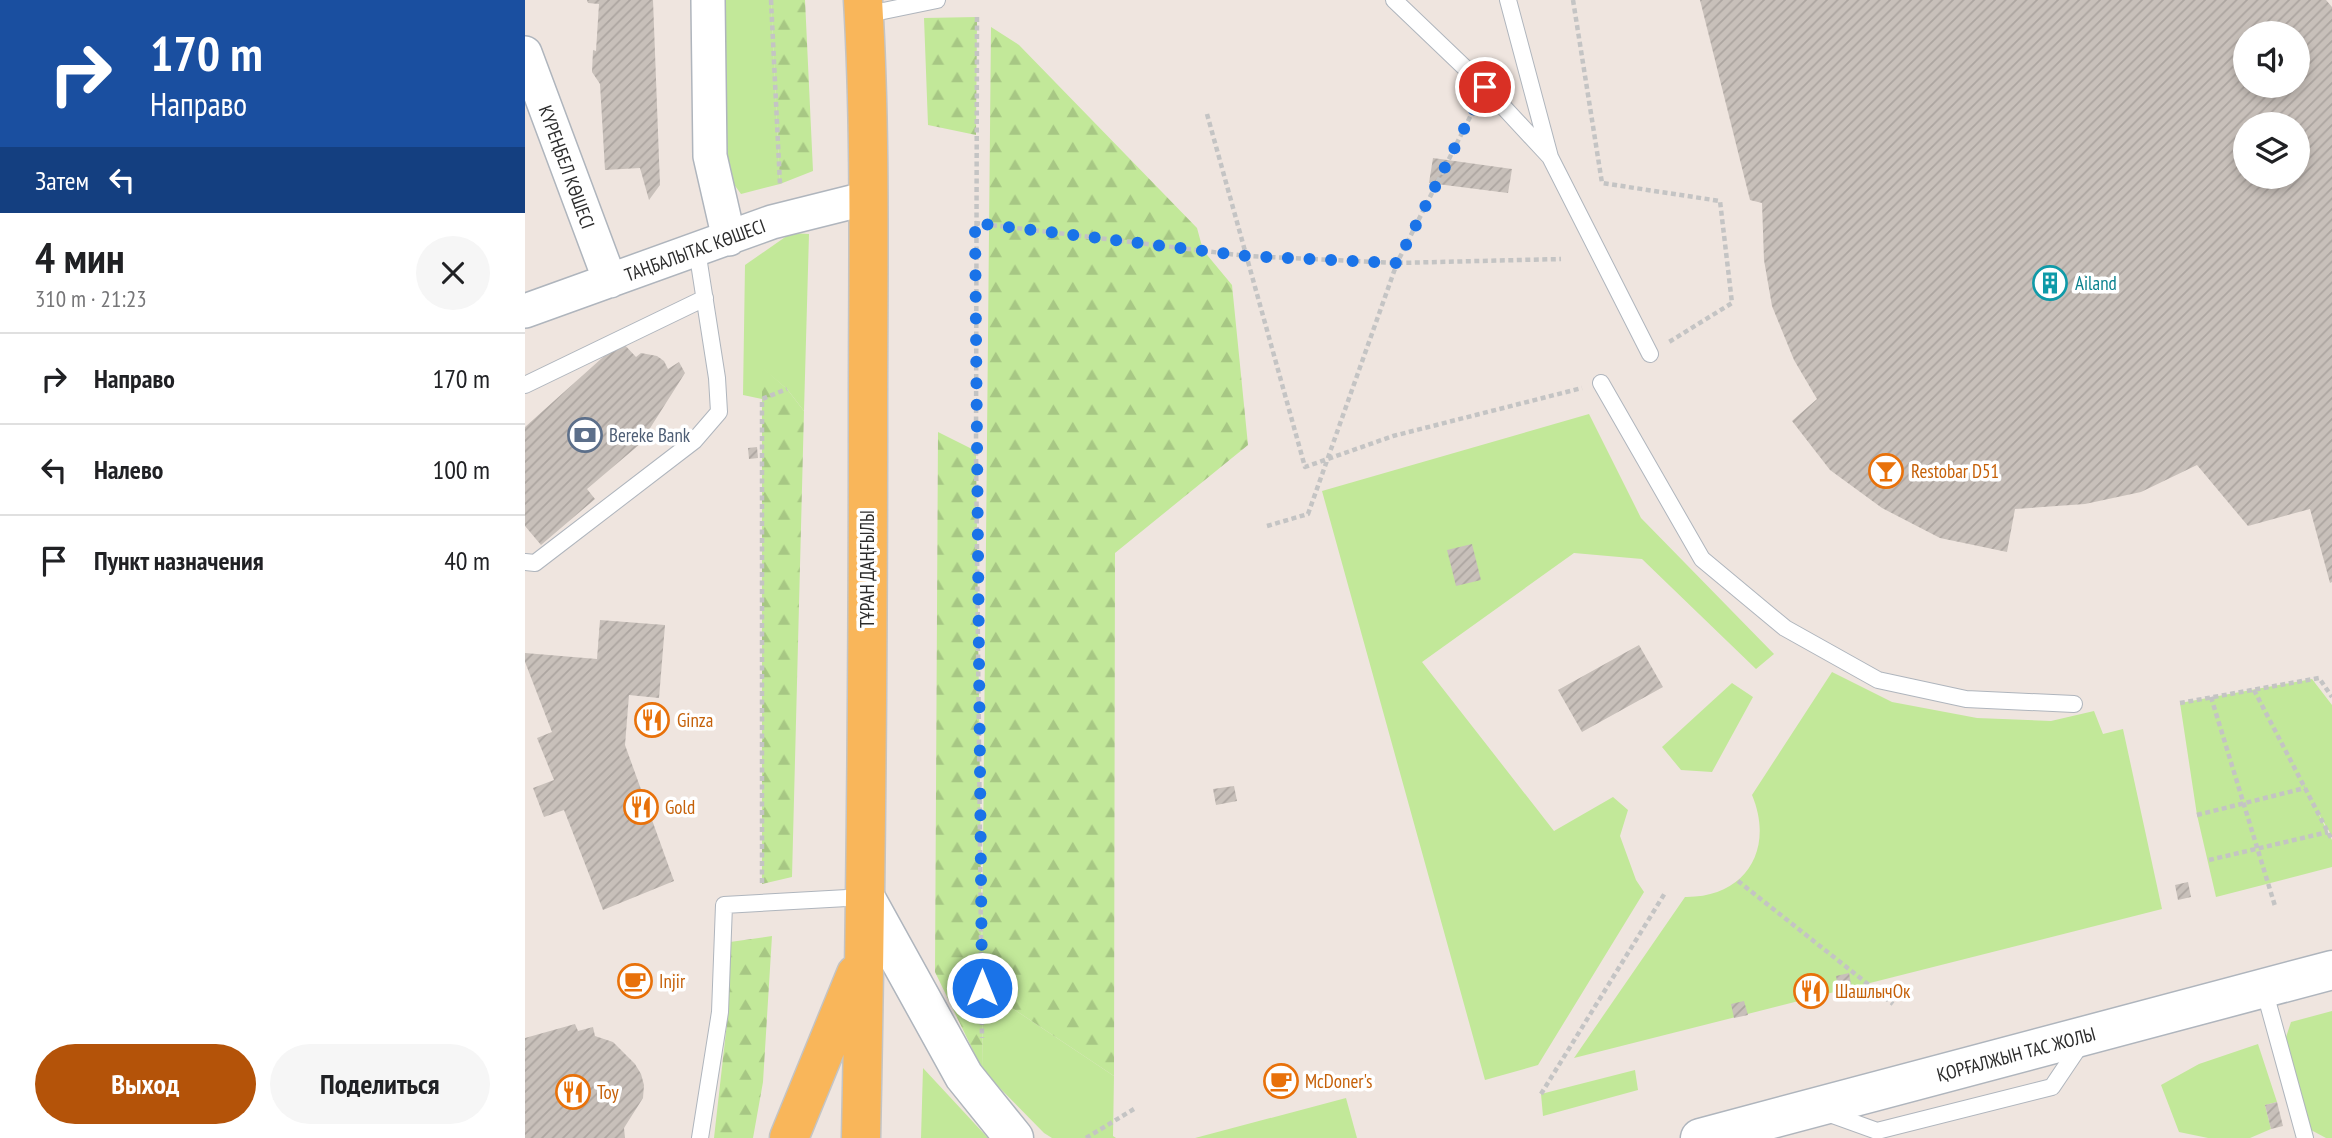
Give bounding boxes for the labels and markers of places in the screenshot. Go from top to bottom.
pin [1455,57,1515,117]
building icon: Ailand [2031,264,2069,302]
place label: Ailand [2075,271,2117,295]
bank icon: Bereke Bank [566,416,604,454]
place label: Bereke Bank [609,423,691,447]
bar icon: Restobar D51 [1867,452,1905,490]
place label: Restobar D51 [1911,459,1999,483]
restaurant icon: Ginza [633,701,671,739]
place label: Ginza [677,708,713,732]
restaurant icon: Gold [622,788,660,826]
place label: Gold [665,795,695,819]
cafe icon: Injir [616,962,654,1000]
place label: Injir [659,969,686,993]
restaurant icon: ШашлычОк [1792,972,1830,1010]
place label: ШашлычОк [1835,979,1911,1003]
cafe icon: McDoner's [1262,1062,1300,1100]
place label: McDoner's [1305,1069,1372,1093]
restaurant icon: Toy [554,1073,592,1111]
place label: Toy [597,1080,620,1104]

